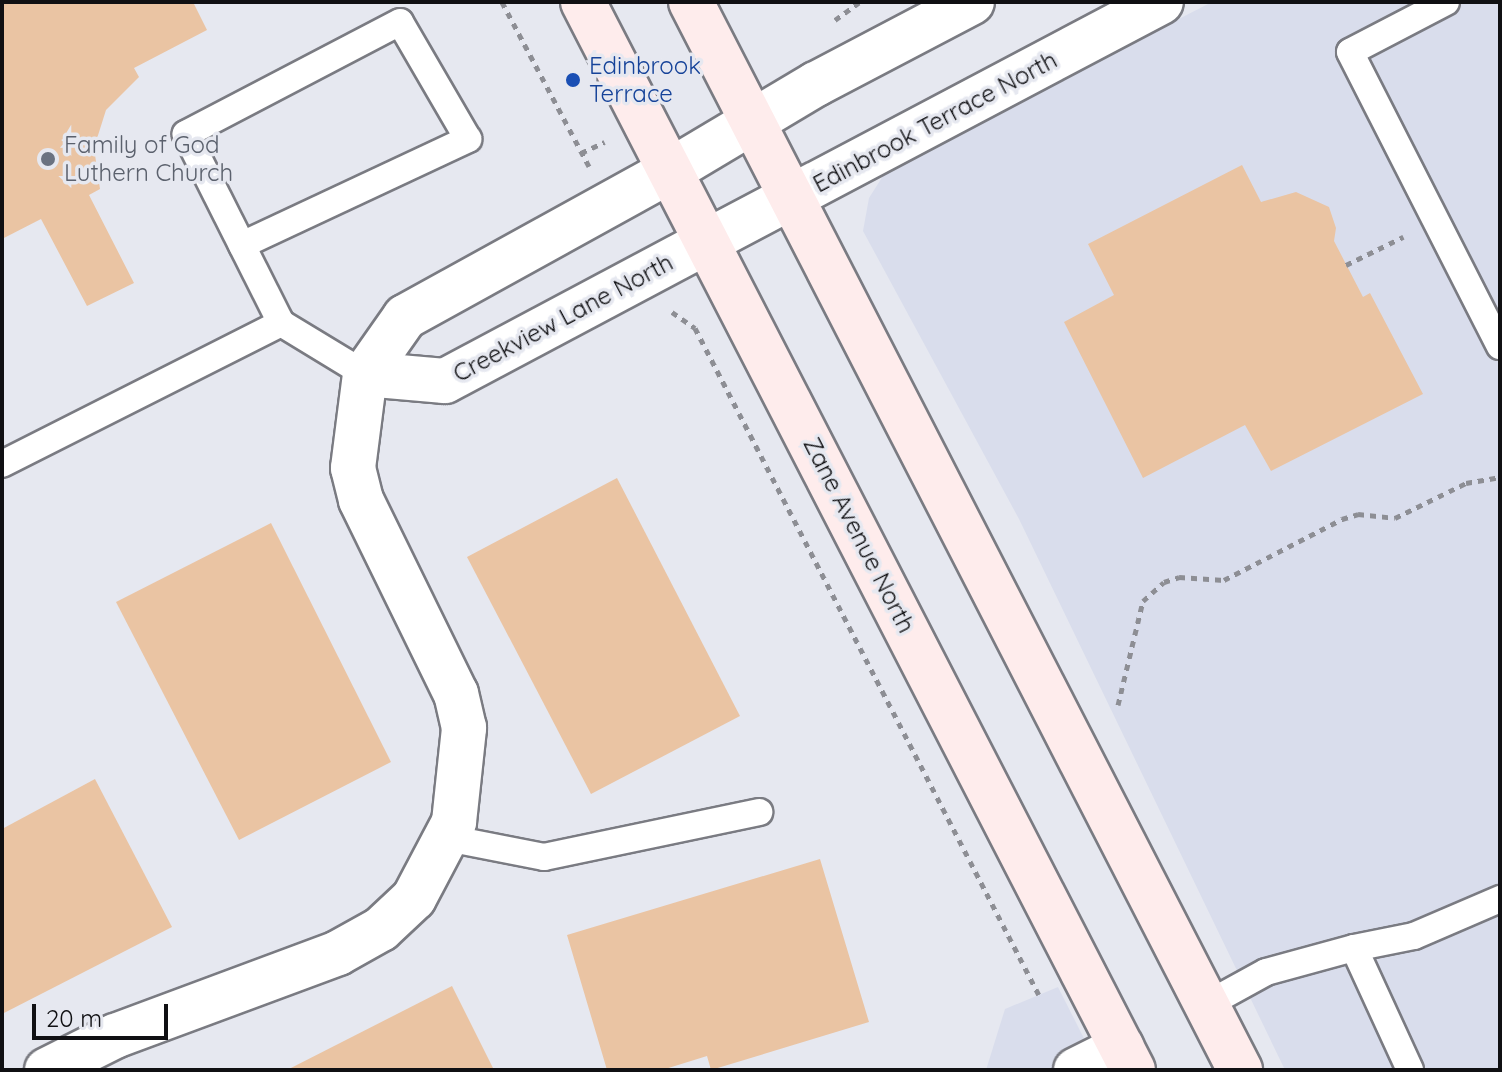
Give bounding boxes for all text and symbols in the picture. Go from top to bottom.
street label: Edinbrook Terrace North [808,45,1062,199]
place label: Edinbrook Terrace [589,52,701,108]
marker: Edinbrook Terrace [564,71,582,89]
place label: Family of God Luthern Church [64,131,233,187]
marker: Family of God Luthern Church [39,150,57,168]
street label: Creekview Lane North [448,248,678,388]
street label: Zane Avenue North [797,432,921,638]
scale bar [36,988,172,1038]
text: 20 m [46,1003,102,1033]

